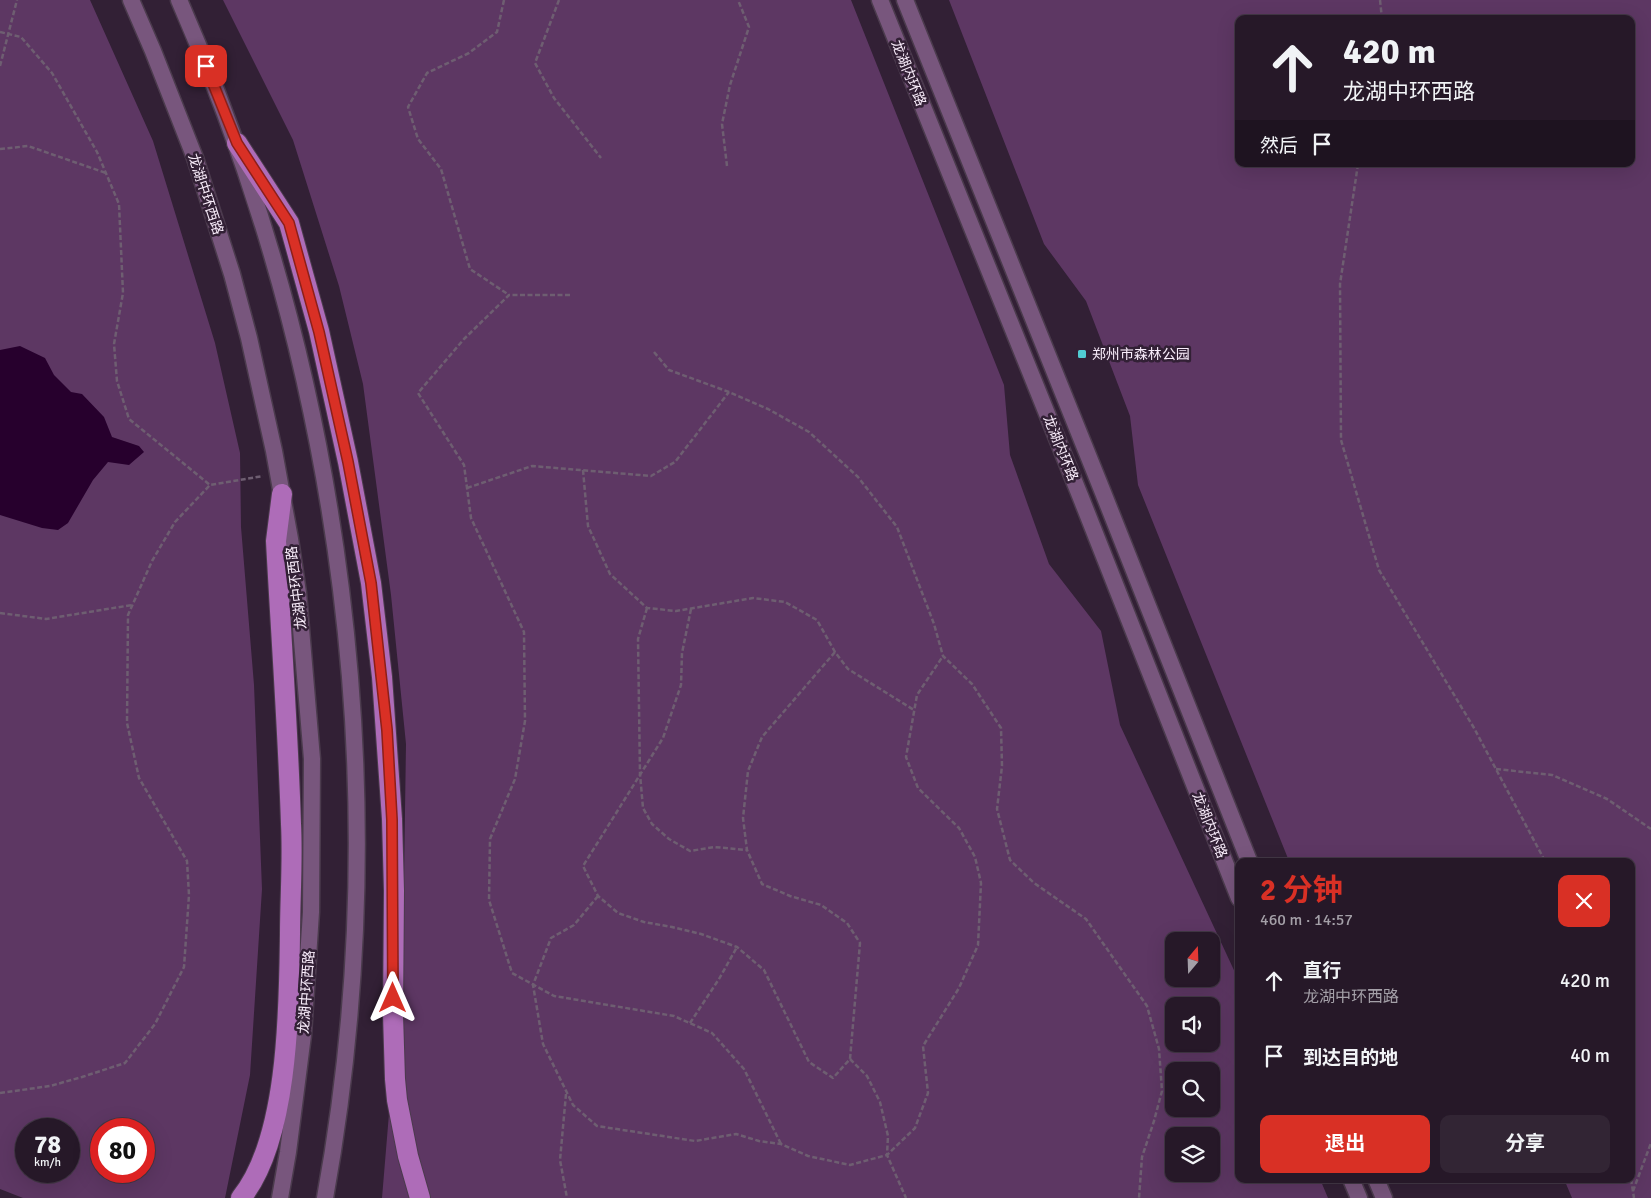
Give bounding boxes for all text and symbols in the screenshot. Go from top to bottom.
text: 420 m [1343,30,1436,73]
icon: ahead [1260,35,1325,100]
street label: 龙湖内环路 [888,38,930,109]
pin [185,45,227,87]
icon: arrive [192,52,220,80]
text: 龙湖中环西路 [1343,78,1475,105]
icon: arrive [1308,130,1336,158]
text: 然后 [1260,134,1298,158]
street label: 龙湖中环西路 [184,152,227,237]
place label: 郑州市森林公园 [1092,346,1190,363]
marker: 郑州市森林公园 [1076,348,1088,360]
street label: 龙湖内环路 [1040,413,1082,484]
street label: 龙湖中环西路 [283,545,310,631]
street label: 龙湖内环路 [1189,790,1231,861]
text: 2 分钟 [1260,872,1343,909]
button: close [1558,875,1610,927]
text: 460 m · 14:57 [1260,910,1353,930]
north arrow [1165,932,1220,988]
map controls [1165,932,1220,1182]
street label: 龙湖中环西路 [295,950,318,1035]
text: 直行 [1303,959,1341,983]
icon: ahead [1260,967,1288,995]
text: 420 m [1560,969,1610,993]
position arrow [366,971,418,1023]
text: 龙湖中环西路 [1303,987,1399,1007]
button: sound [1165,997,1220,1052]
icon: arrive [1260,1042,1288,1070]
text: 40 m [1570,1044,1610,1068]
text: 到达目的地 [1303,1046,1398,1070]
button: search [1165,1062,1220,1117]
button: 退出 [1260,1115,1430,1173]
button: 分享 [1440,1115,1610,1173]
speed limit sign: 80 [90,1118,155,1183]
button: layers [1165,1127,1220,1182]
text: 78 [34,1129,61,1160]
text: km/h [34,1155,61,1170]

